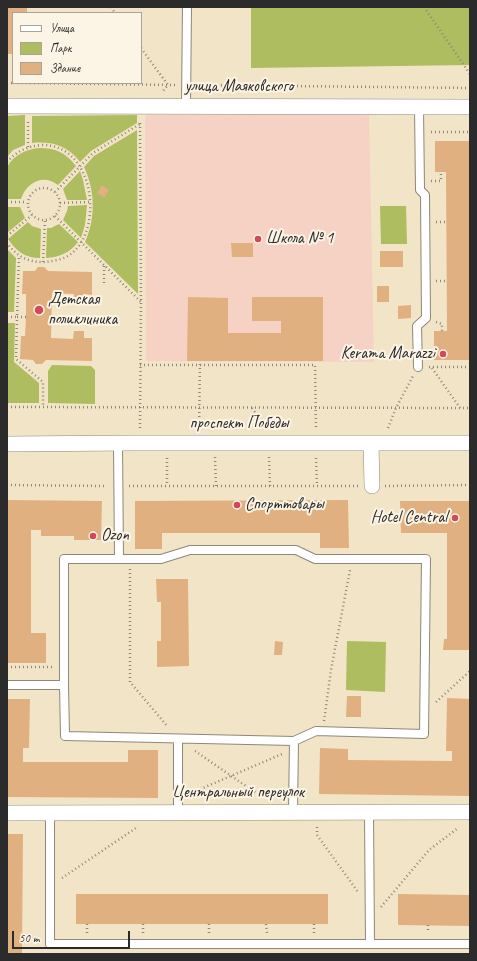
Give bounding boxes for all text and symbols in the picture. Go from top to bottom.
legend [12,12,142,84]
text: Улица [50,20,74,36]
text: Парк [50,40,71,56]
text: Здание [50,60,80,76]
street label: улица Маяковского [185,77,293,97]
place label: Школа № 1 [266,229,333,249]
marker: Школа № 1 [253,234,263,244]
place label: Детская поликлиника [48,290,117,330]
marker: Детская поликлиника [33,304,45,316]
place label: Kerama Marazzi [341,344,435,364]
marker: Kerama Marazzi [438,349,448,359]
street label: проспект Победы [190,414,288,434]
place label: Спорттовары [245,495,324,515]
marker: Спорттовары [232,500,242,510]
place label: Hotel Central [371,508,447,528]
marker: Hotel Central [450,513,460,523]
place label: Ozon [101,526,129,546]
marker: Ozon [88,531,98,541]
street label: Центральный переулок [172,783,304,803]
scale bar [14,923,132,949]
text: 50 m [19,930,39,946]

